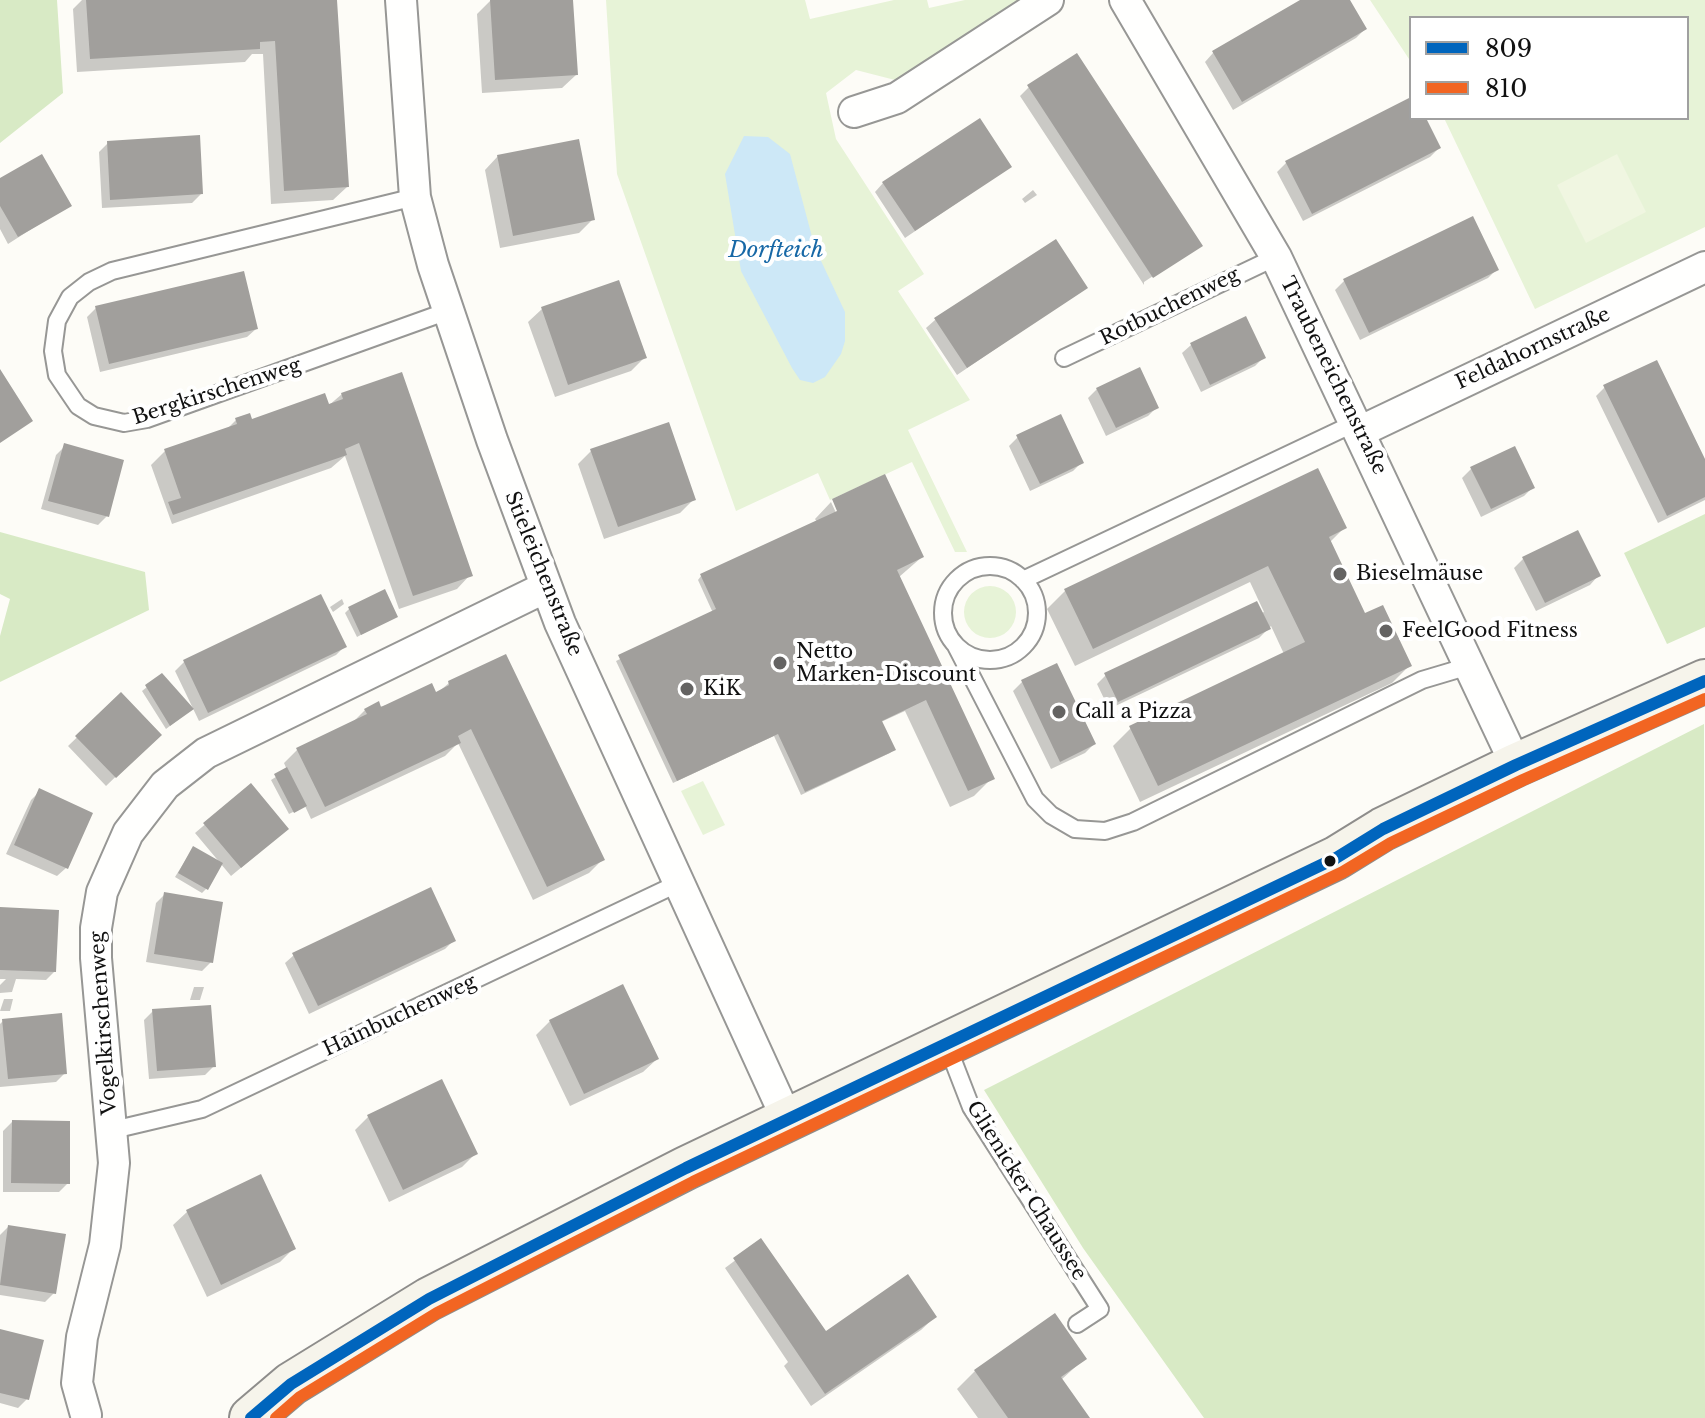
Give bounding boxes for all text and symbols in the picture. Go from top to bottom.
legend [1409,16,1689,120]
text: 809 [1485,34,1532,63]
text: 810 [1485,74,1527,103]
water label: Dorfteich [728,238,824,264]
street label: Rotbuchenweg [1096,263,1244,351]
street label: Traubeneichenstraße [1275,273,1391,479]
street label: Feldahornstraße [1452,303,1614,395]
street label: Bergkirschenweg [130,353,304,431]
street label: Stieleichenstraße [499,488,587,660]
place label: Bieselmäuse [1356,562,1483,586]
marker: Bieselmäuse [1331,565,1349,583]
place label: FeelGood Fitness [1402,619,1578,643]
marker: FeelGood Fitness [1377,622,1395,640]
place label: Netto Marken-Discount [796,640,976,687]
marker: Netto Marken-Discount [771,654,789,672]
place label: KiK [703,677,741,701]
marker: KiK [678,680,696,698]
place label: Call a Pizza [1075,700,1192,724]
marker: Call a Pizza [1050,703,1068,721]
unlabelled marker [1322,853,1338,869]
street label: Vogelkirschenweg [86,930,122,1116]
street label: Hainbuchenweg [320,970,480,1062]
street label: Glienicker Chaussee [961,1097,1091,1285]

